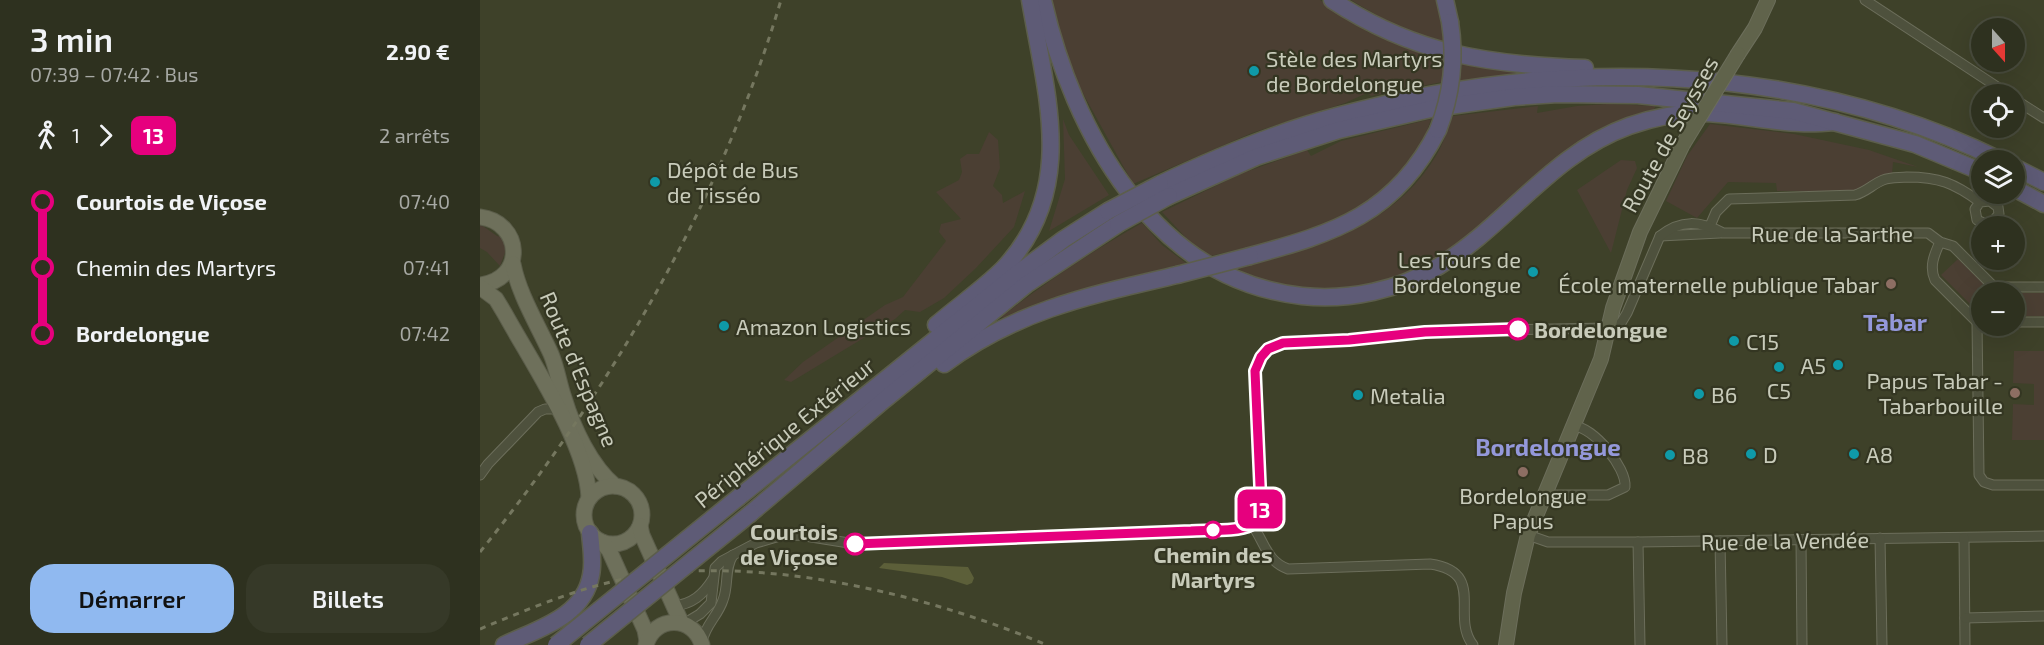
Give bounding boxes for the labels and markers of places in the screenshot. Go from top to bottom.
place label: Stèle des Martyrs de Bordelongue [1266,45,1442,96]
marker: Stèle des Martyrs de Bordelongue [1247,64,1261,78]
place label: Dépôt de Bus de Tisséo [667,156,799,207]
marker: Dépôt de Bus de Tisséo [648,175,662,189]
place label: Les Tours de Bordelongue [1393,246,1521,297]
marker: Les Tours de Bordelongue [1526,265,1540,279]
place label: École maternelle publique Tabar [1558,271,1879,297]
marker: École maternelle publique Tabar [1884,277,1898,291]
place label: Amazon Logistics [736,313,911,339]
place label: Bordelongue [1534,316,1668,342]
marker: Bordelongue [1507,318,1529,340]
marker: Amazon Logistics [717,319,731,333]
place label: C15 [1746,328,1779,354]
marker: C15 [1727,334,1741,348]
place label: A5 [1801,352,1826,378]
marker: A5 [1831,358,1845,372]
marker: C5 [1772,360,1786,374]
place label: Papus Tabar - Tabarbouille [1867,367,2003,418]
place label: C5 [1767,377,1791,403]
place label: B6 [1711,381,1737,407]
place label: Metalia [1370,382,1446,408]
marker: Papus Tabar - Tabarbouille [2008,386,2022,400]
marker: B6 [1692,387,1706,401]
marker: Metalia [1351,388,1365,402]
place label: D [1763,441,1778,467]
place label: A8 [1866,441,1893,467]
place label: B8 [1682,442,1709,468]
marker: D [1744,447,1758,461]
marker: A8 [1847,447,1861,461]
marker: B8 [1663,448,1677,462]
marker: Bordelongue Papus [1516,465,1530,479]
place label: Bordelongue Papus [1459,482,1587,533]
place label: Courtois de Viçose [740,518,838,571]
marker: Chemin des Martyrs [1204,521,1222,539]
marker: Courtois de Viçose [844,533,866,555]
place label: Chemin des Martyrs [1153,541,1273,593]

